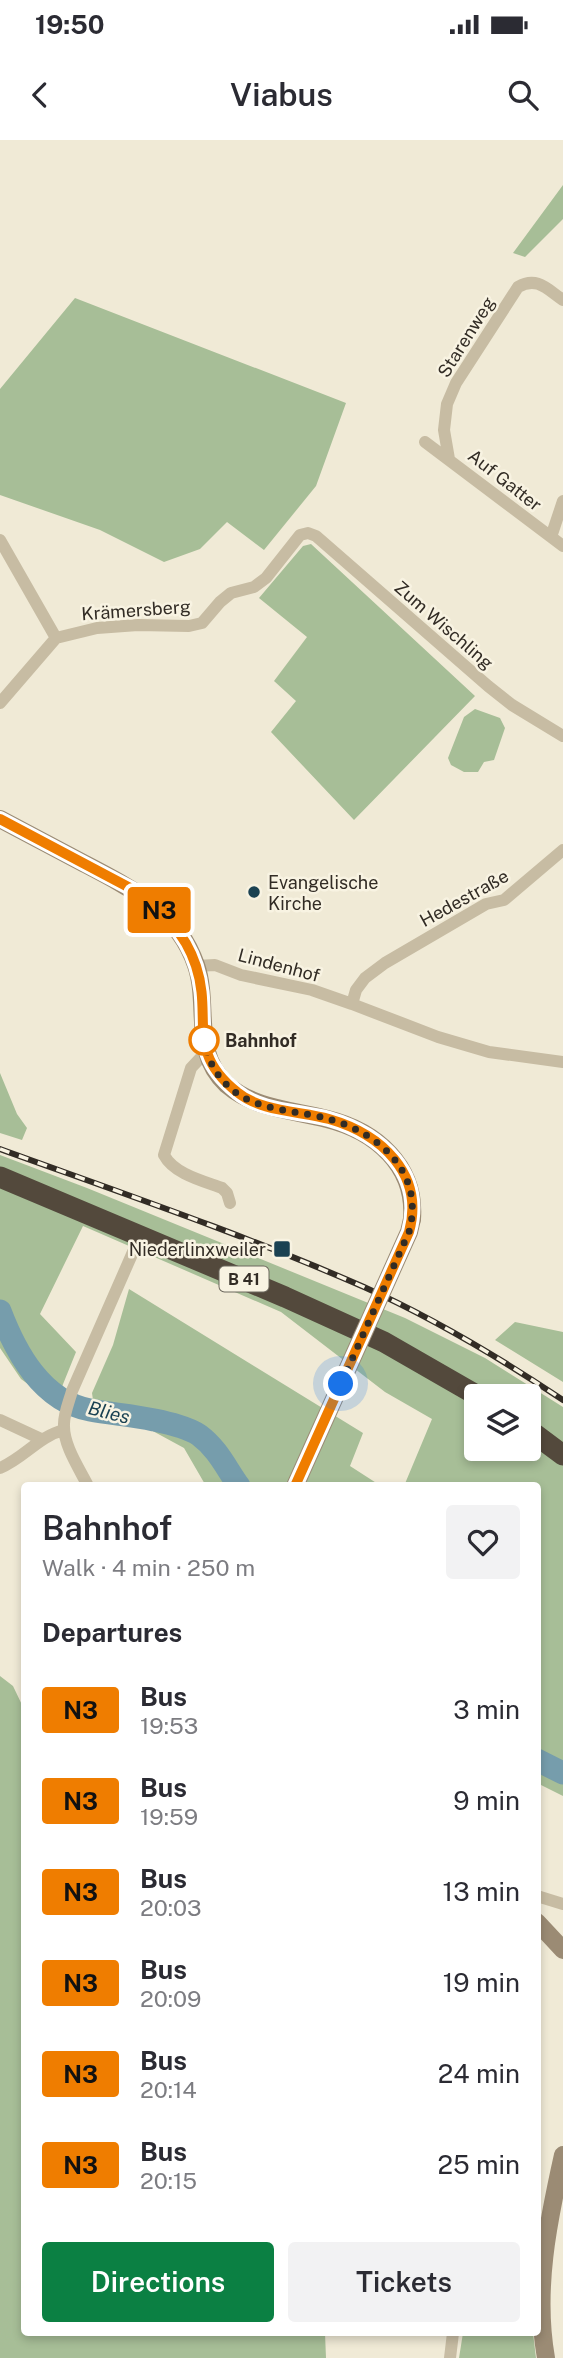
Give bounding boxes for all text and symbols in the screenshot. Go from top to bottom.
text: 19:50 [35,9,105,40]
icon: back [21,76,59,114]
text: Viabus [230,76,333,113]
icon: search [504,76,542,114]
street label: Starenweg [433,293,499,381]
street label: Auf Gatter [464,445,546,515]
street label: Zum Wischling [390,576,498,674]
street label: Krämersberg [81,596,191,624]
street label: Hedestraße [416,865,512,931]
place label: Evangelische Kirche [268,872,378,914]
marker: Evangelische Kirche [246,884,262,900]
line badge: N3 [128,887,190,933]
text: N3 [142,896,176,924]
street label: Lindenhof [236,944,322,986]
marker: Bahnhof [189,1025,219,1055]
place label: Bahnhof [225,1030,297,1051]
place label: Niederlinxweiler [129,1239,266,1260]
marker: Niederlinxweiler [272,1239,292,1259]
road number: B 41 [219,1266,268,1292]
your location [323,1366,358,1401]
map controls [464,1384,541,1461]
button: layers [464,1384,541,1461]
water label: Blies [86,1396,132,1428]
button: heart [446,1505,520,1579]
text: Bahnhof [42,1509,172,1547]
text: Walk · 4 min · 250 m [42,1554,255,1581]
text: Departures [42,1617,182,1648]
text: Bus [140,1681,187,1712]
text: 3 min [453,1694,520,1725]
text: N3 [63,1696,98,1724]
text: 19:53 [140,1712,198,1739]
text: Bus [140,1772,187,1803]
text: 9 min [453,1785,520,1816]
text: N3 [63,1787,98,1815]
text: 19:59 [140,1803,198,1830]
text: Bus [140,1863,187,1894]
text: 13 min [443,1876,520,1907]
text: N3 [63,1878,98,1906]
text: 20:03 [140,1894,201,1921]
text: Bus [140,1954,187,1985]
text: 19 min [443,1967,520,1998]
text: N3 [63,1969,98,1997]
text: 20:09 [140,1985,201,2012]
text: Bus [140,2045,187,2076]
text: 24 min [438,2058,520,2089]
text: N3 [63,2060,98,2088]
text: 20:14 [140,2076,197,2103]
text: Bus [140,2136,187,2167]
text: 25 min [437,2149,520,2180]
text: N3 [63,2151,98,2179]
text: 20:15 [140,2167,197,2194]
button: Directions [42,2242,274,2322]
button: Tickets [288,2242,520,2322]

